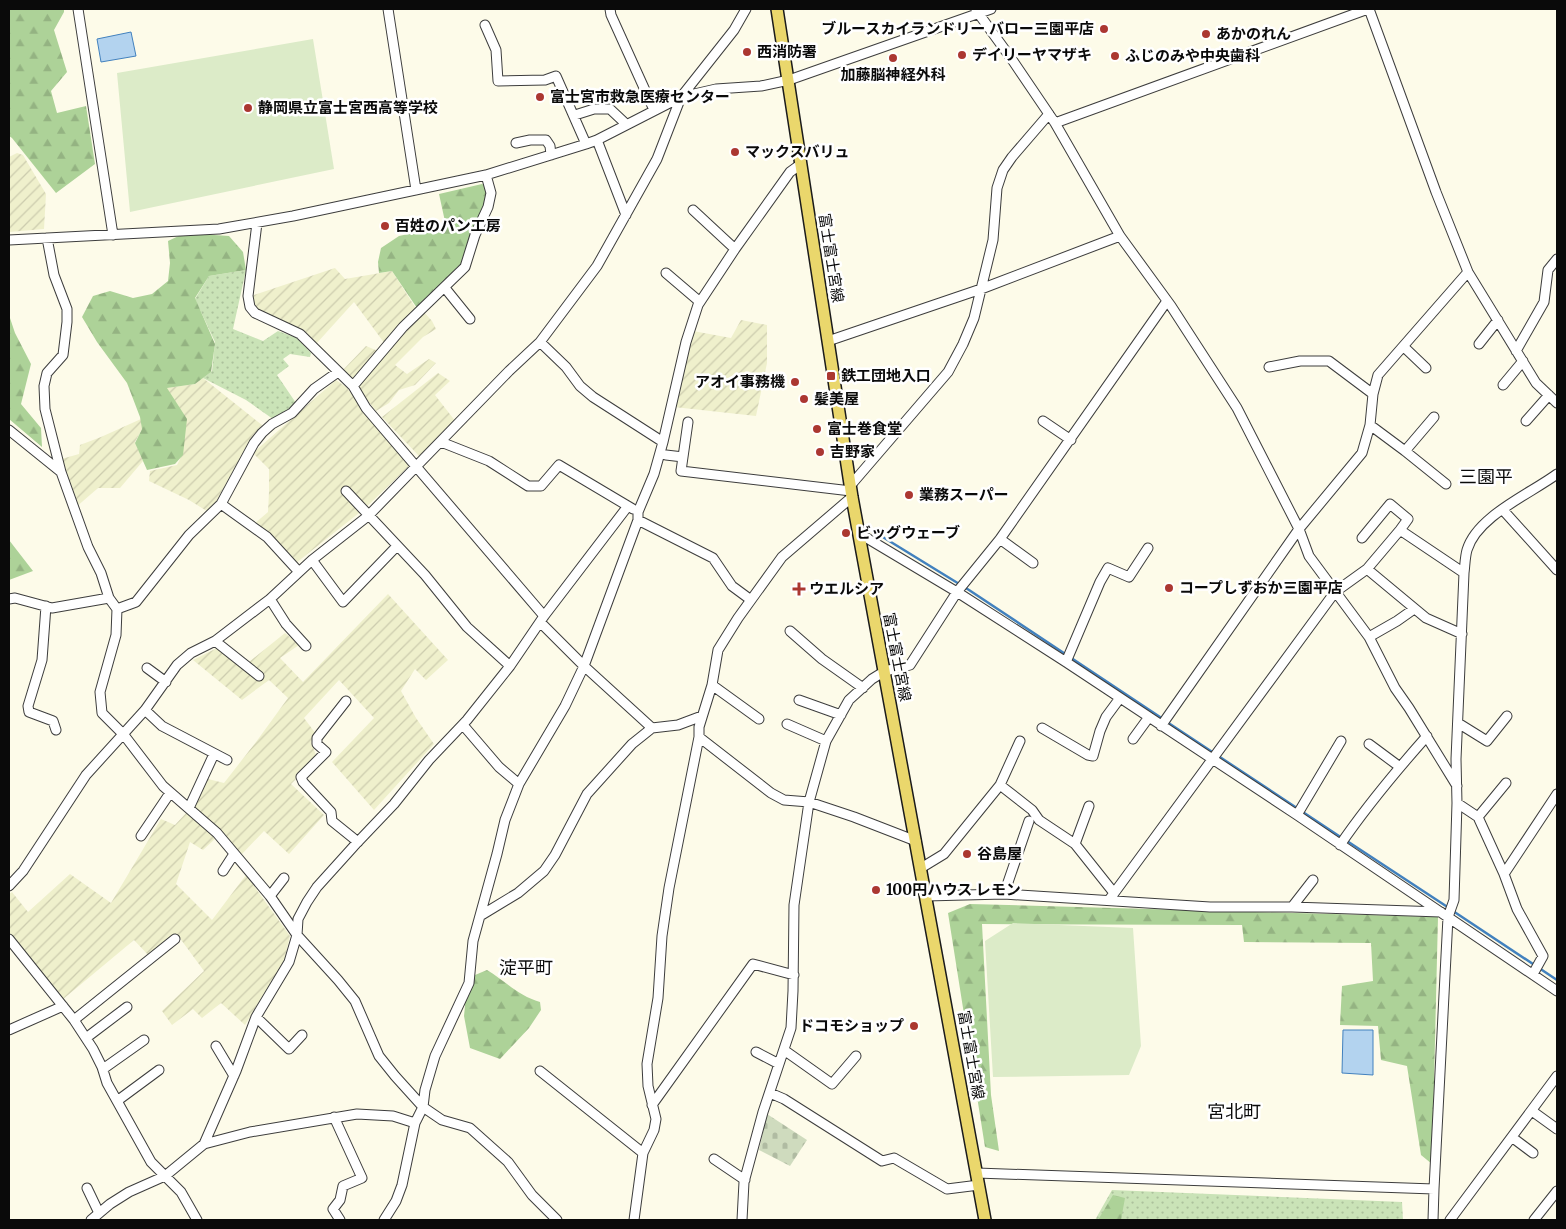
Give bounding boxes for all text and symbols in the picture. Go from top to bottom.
place label: ブルースカイランドリー バロー三園平店 [821,19,1094,38]
marker: ブルースカイランドリー バロー三園平店 [1098,23,1110,35]
place label: あかのれん [1216,24,1291,43]
marker: あかのれん [1200,28,1212,40]
place label: 西消防署 [757,42,817,61]
place label: デイリーヤマザキ [972,45,1092,64]
marker: 西消防署 [741,46,753,58]
place label: ふじのみや中央歯科 [1125,46,1260,65]
marker: デイリーヤマザキ [956,49,968,61]
marker: ふじのみや中央歯科 [1109,50,1121,62]
marker: 加藤脳神経外科 [887,52,899,64]
place label: 加藤脳神経外科 [840,65,946,84]
place label: 富士宮市救急医療センター [550,87,730,106]
marker: 富士宮市救急医療センター [534,91,546,103]
place label: 静岡県立富士宮西高等学校 [258,98,438,117]
marker: 静岡県立富士宮西高等学校 [242,102,254,114]
place label: マックスバリュ [745,142,850,161]
marker: マックスバリュ [729,146,741,158]
street label: 富士富士宮線 [815,212,848,304]
place label: 百姓のパン工房 [395,216,501,235]
marker: 百姓のパン工房 [379,220,391,232]
place label: 鉄工団地入口 [841,366,931,385]
marker: 鉄工団地入口 [825,370,837,382]
place label: アオイ事務機 [695,372,785,391]
marker: アオイ事務機 [789,376,801,388]
place label: 髪美屋 [814,389,859,408]
marker: 髪美屋 [798,393,810,405]
place label: 富士巻食堂 [827,419,902,438]
marker: 富士巻食堂 [811,423,823,435]
place label: 吉野家 [830,442,875,461]
marker: 吉野家 [814,446,826,458]
district label: 三園平 [1459,465,1513,488]
place label: 業務スーパー [919,485,1009,504]
marker: 業務スーパー [903,489,915,501]
place label: ビッグウェーブ [856,523,960,542]
marker: ビッグウェーブ [840,527,852,539]
place label: コープしずおか三園平店 [1179,578,1343,597]
place label: ウエルシア [809,579,884,598]
marker: コープしずおか三園平店 [1163,582,1175,594]
marker: ウエルシア [793,583,805,595]
street label: 富士富士宮線 [880,611,915,703]
place label: 谷島屋 [977,844,1022,863]
marker: 谷島屋 [961,848,973,860]
place label: 100円ハウス レモン [886,880,1021,899]
marker: 100円ハウス レモン [870,884,882,896]
district label: 淀平町 [499,956,553,979]
street label: 富士富士宮線 [954,1009,989,1101]
place label: ドコモショップ [799,1016,904,1035]
marker: ドコモショップ [908,1020,920,1032]
district label: 宮北町 [1207,1100,1261,1123]

